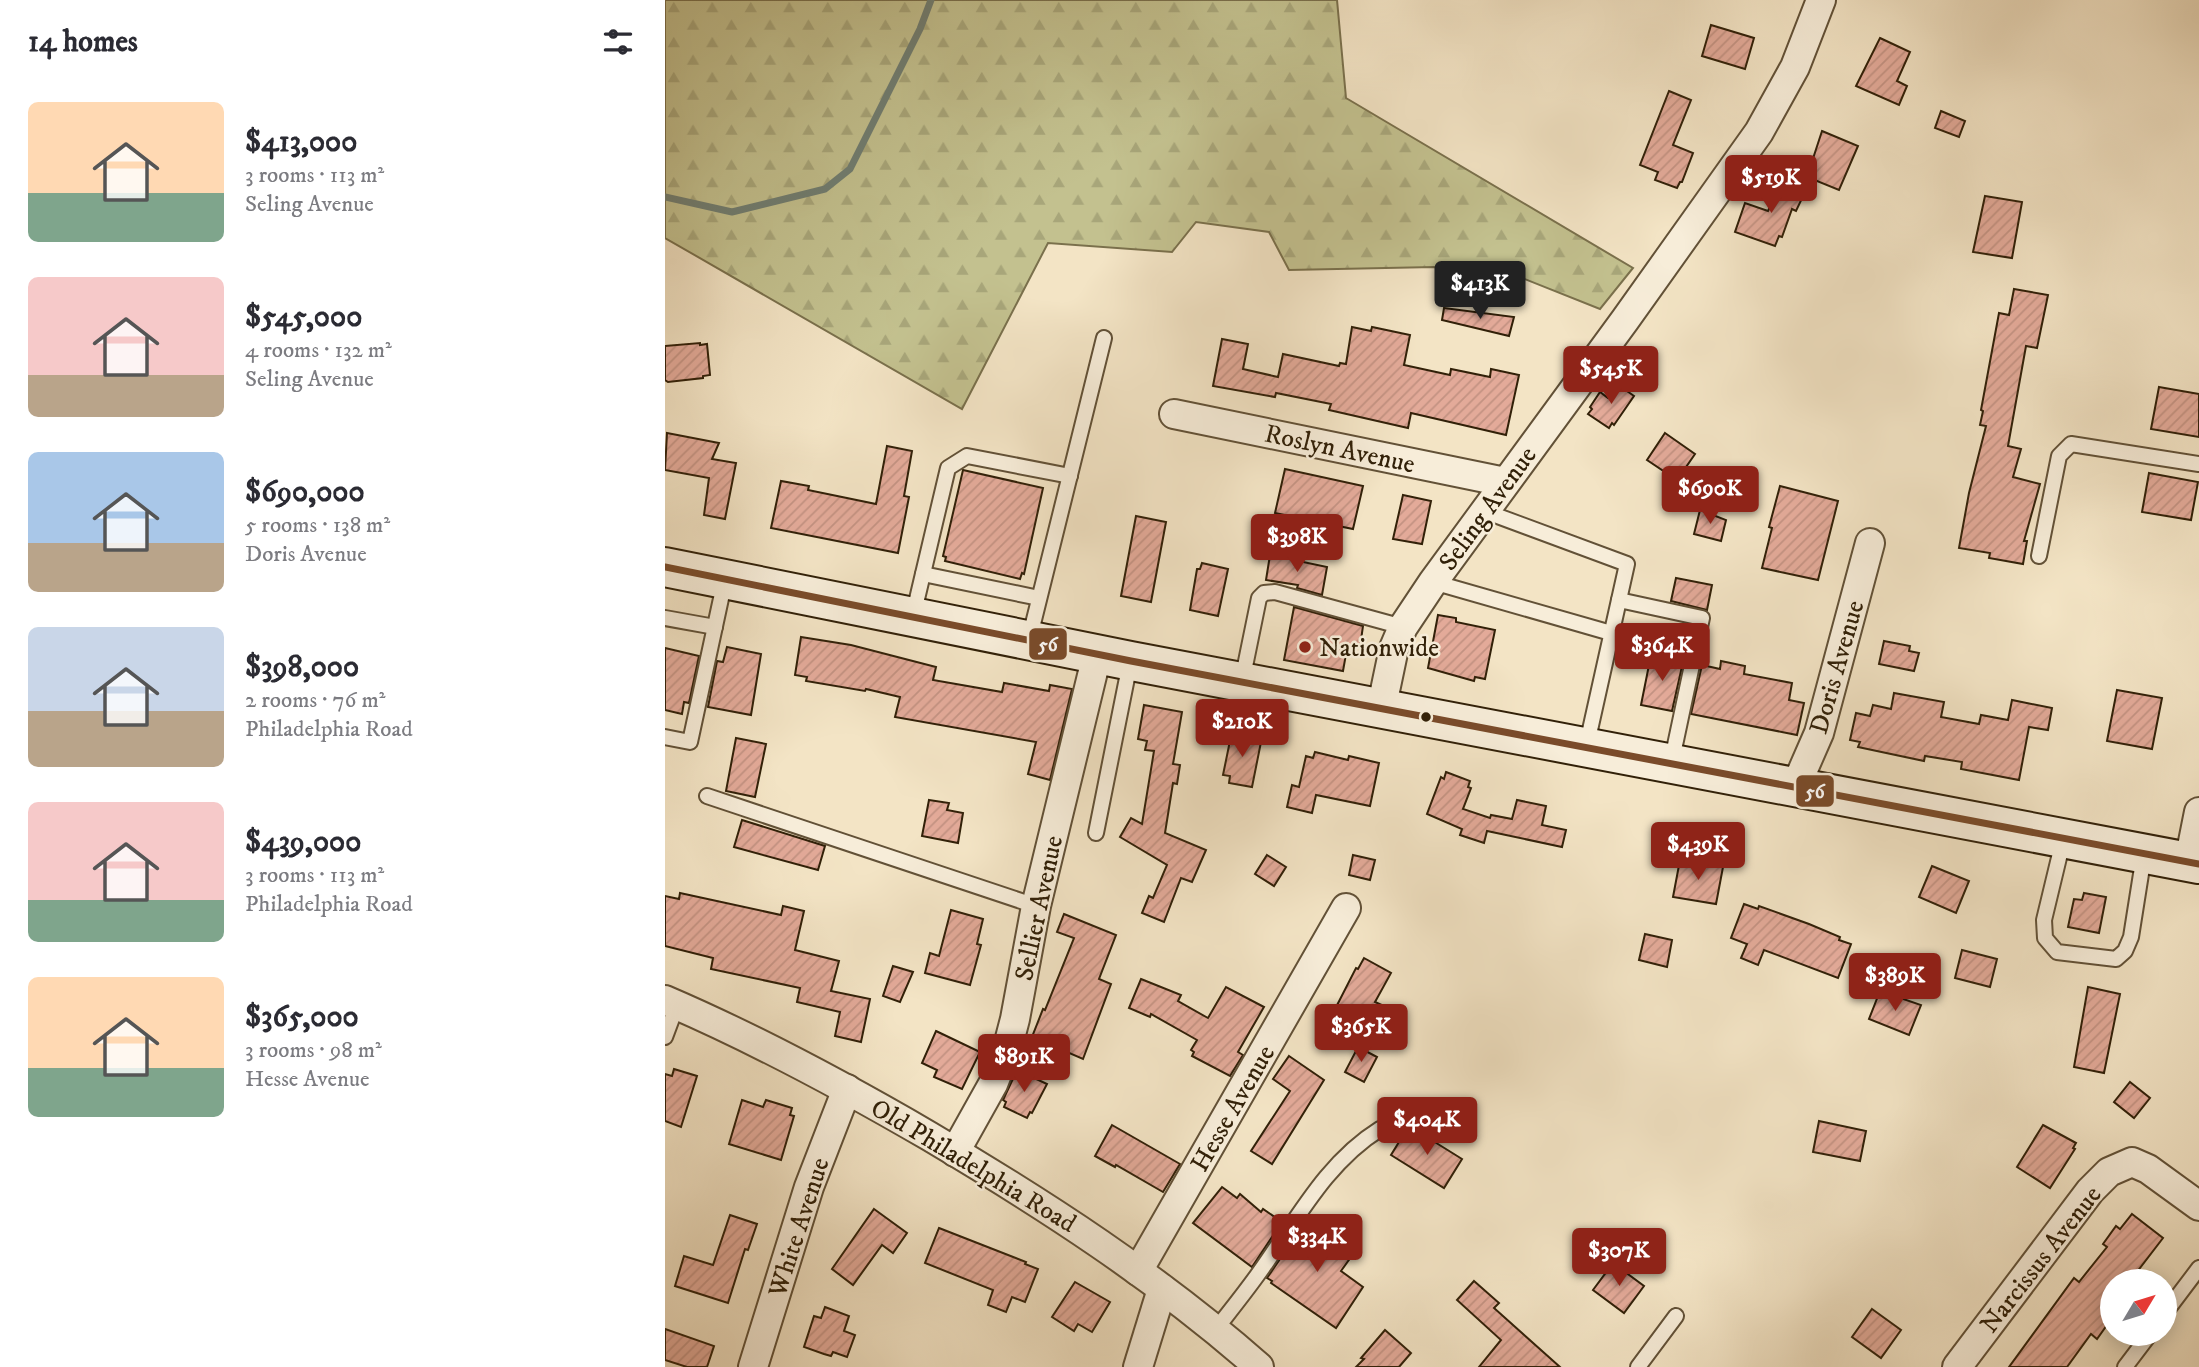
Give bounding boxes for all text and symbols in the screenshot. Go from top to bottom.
icon: filters [599,23,637,61]
text: 14 homes [28,24,138,61]
text: $413,000 [245,124,357,161]
icon: home [84,130,168,214]
pin: $519K [1722,156,1820,215]
text: 3 rooms · 113 m² [245,161,384,190]
text: $519K [1741,163,1801,192]
text: Seling Avenue [245,190,374,219]
pin: $413K [1431,262,1529,321]
text: $413K [1451,269,1509,298]
text: $545,000 [245,299,362,336]
icon: home [84,305,168,389]
text: 4 rooms · 132 m² [245,336,392,365]
pin: $545K [1562,346,1660,406]
text: $545K [1579,354,1643,383]
text: Seling Avenue [245,365,374,394]
street label: Roslyn Avenue [1262,417,1418,481]
street label: Seling Avenue [1432,440,1544,578]
pin: $690K [1661,466,1759,526]
text: $690,000 [245,474,365,511]
text: $690K [1678,474,1742,503]
icon: home [84,480,168,564]
text: 5 rooms · 138 m² [245,511,390,540]
pin: $398K [1248,514,1346,574]
text: $398K [1267,522,1327,551]
text: Doris Avenue [245,540,367,569]
street label: Doris Avenue [1803,597,1872,738]
pin: $364K [1613,624,1711,683]
line badge: 56 [1028,627,1068,661]
text: $364K [1631,631,1693,660]
place label: Nationwide [1319,632,1439,665]
text: 56 [1037,634,1059,657]
marker: Nationwide [1297,639,1313,655]
text: $398,000 [245,649,359,686]
icon: home [84,655,168,739]
text: 2 rooms · 76 m² [245,686,385,715]
pin: $210K [1193,700,1291,759]
text: $210K [1212,707,1272,736]
unlabelled marker [1419,710,1433,724]
text: Philadelphia Road [245,715,413,744]
line badge: 56 [1795,774,1835,808]
text: 56 [1804,781,1826,804]
pin: $439K [1649,822,1747,882]
text: $439,000 [245,824,361,861]
icon: home [84,830,168,914]
text: $439K [1667,830,1729,859]
street label: Sellier Avenue [1008,833,1071,984]
text: 3 rooms · 113 m² [245,861,384,890]
text: Philadelphia Road [245,890,413,919]
pin: $389K [1846,954,1944,1013]
text: $389K [1865,961,1925,990]
text: $365,000 [245,999,359,1036]
pin: $365K [1312,1004,1410,1064]
icon: home [84,1005,168,1089]
text: $365K [1331,1012,1391,1041]
pin: $891K [975,1034,1073,1094]
text: 3 rooms · 98 m² [245,1036,382,1065]
street label: Hesse Avenue [1184,1039,1283,1178]
text: $891K [994,1042,1054,1071]
text: Hesse Avenue [245,1065,370,1094]
street label: Old Philadelphia Road [864,1092,1082,1241]
pin: $404K [1378,1098,1476,1157]
text: $404K [1393,1105,1461,1134]
street label: White Avenue [761,1154,837,1302]
street label: Narcissus Avenue [1973,1179,2109,1340]
pin: $334K [1268,1214,1366,1274]
text: $334K [1287,1222,1347,1251]
pin: $307K [1570,1228,1668,1288]
text: $307K [1588,1236,1650,1265]
north arrow [2100,1269,2177,1346]
map controls [2100,1269,2177,1346]

